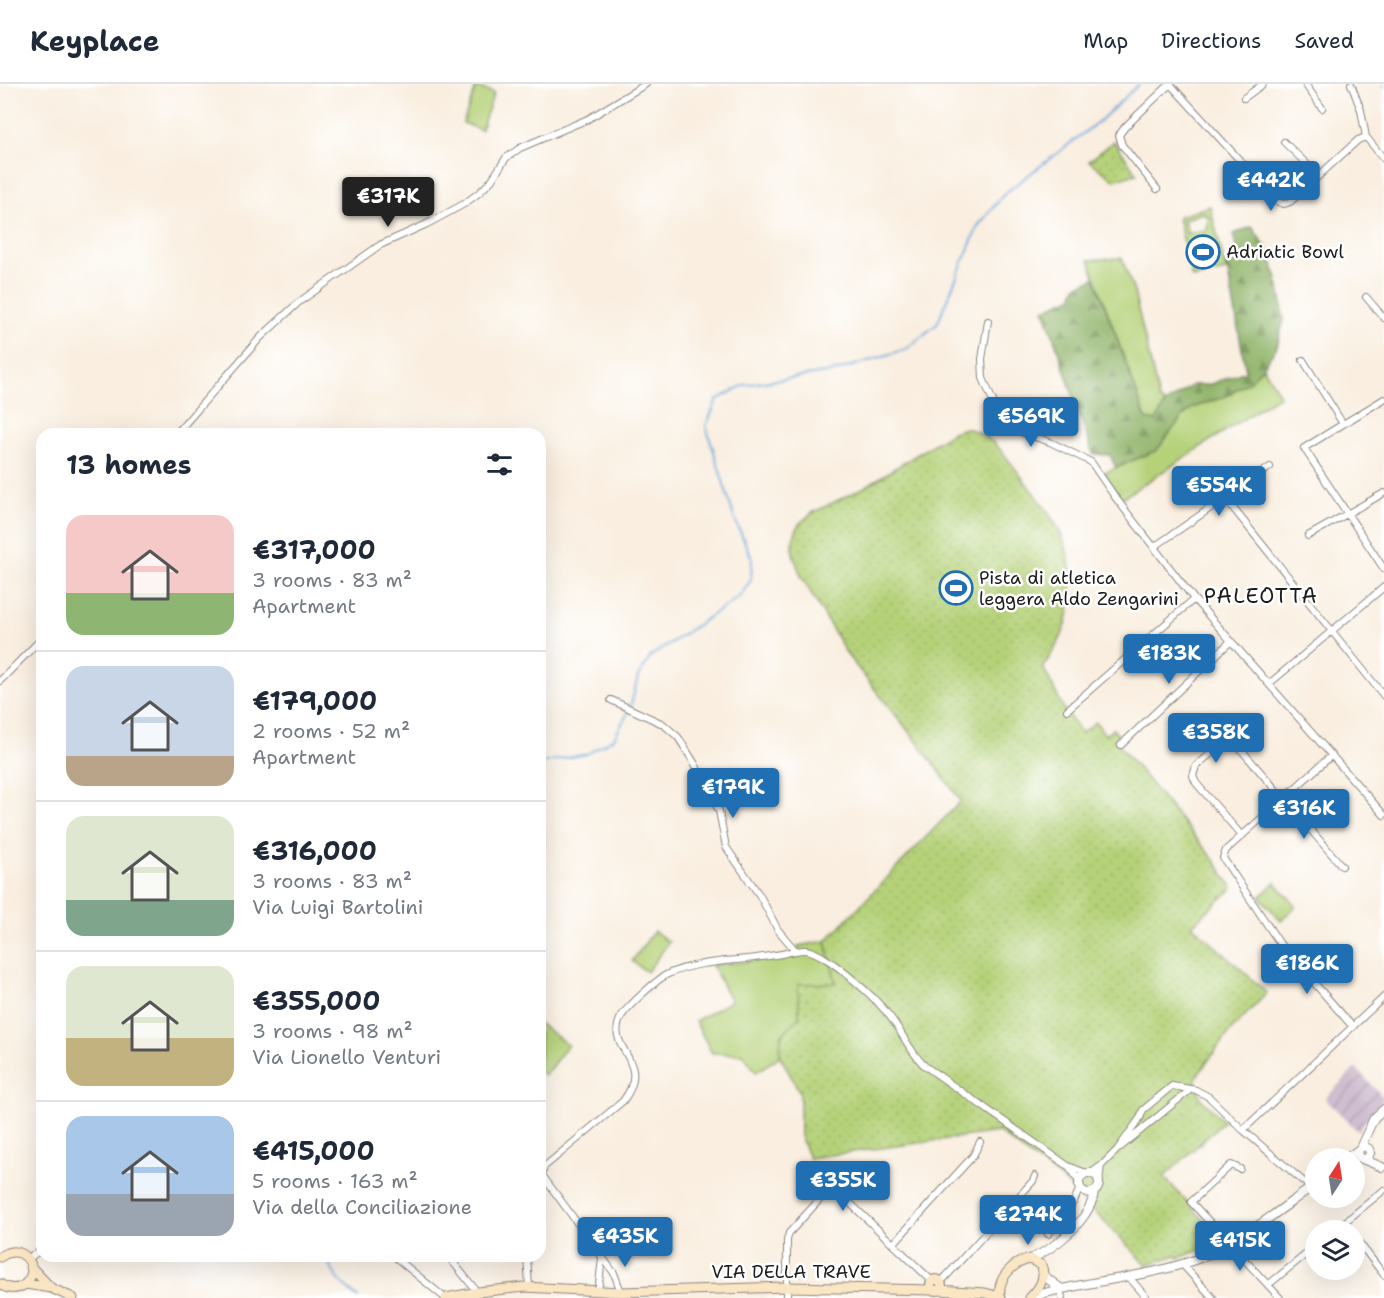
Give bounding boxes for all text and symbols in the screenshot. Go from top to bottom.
text: Keyplace [30,22,160,60]
text: Map [1083,27,1128,55]
text: Directions [1161,27,1261,55]
text: Saved [1294,27,1354,55]
pin: €442K [1229,161,1313,212]
text: €442K [1237,167,1305,193]
pin: €317K [346,177,430,228]
text: €317K [356,183,420,209]
sports icon: Adriatic Bowl [1185,234,1221,270]
place label: Adriatic Bowl [1226,240,1345,264]
pin: €569K [989,397,1073,448]
text: €569K [997,403,1065,429]
text: 13 homes [66,447,192,482]
icon: filters [483,448,516,481]
pin: €554K [1177,466,1261,517]
text: €554K [1186,472,1252,498]
text: €317,000 [252,532,376,567]
icon: home [114,539,186,611]
place label: Pista di atletica leggera Aldo Zengarini [979,566,1179,611]
text: 3 rooms · 83 m² [252,567,412,593]
sports icon: Pista di atletica leggera Aldo Zengarini [938,570,974,606]
district label: PALEOTTA [1204,582,1318,610]
text: Apartment [252,593,356,619]
pin: €183K [1127,634,1211,685]
text: €183K [1137,640,1201,666]
text: €179,000 [252,683,377,718]
icon: home [114,690,186,762]
pin: €358K [1174,713,1258,764]
text: 2 rooms · 52 m² [252,718,410,744]
text: €358K [1182,719,1250,745]
text: Apartment [252,744,356,770]
pin: €179K [691,768,775,819]
text: €179K [701,774,765,800]
pin: €316K [1262,789,1346,840]
text: €316K [1272,795,1336,821]
text: €316,000 [252,833,377,868]
icon: home [114,840,186,912]
text: 3 rooms · 83 m² [252,868,412,894]
text: Via Luigi Bartolini [252,894,423,920]
pin: €186K [1265,944,1349,995]
text: €186K [1275,950,1339,976]
text: €355,000 [252,983,380,1018]
icon: home [114,990,186,1062]
text: 3 rooms · 98 m² [252,1018,413,1044]
text: Via Lionello Venturi [252,1044,441,1070]
text: €415,000 [252,1133,375,1168]
icon: home [114,1140,186,1212]
north arrow [1305,1148,1365,1208]
map controls [1305,1148,1365,1280]
pin: €355K [801,1161,885,1212]
text: €355K [810,1167,876,1193]
text: 5 rooms · 163 m² [252,1168,418,1194]
text: Via della Conciliazione [252,1194,472,1220]
pin: €274K [986,1195,1070,1246]
text: €274K [994,1201,1062,1227]
pin: €435K [583,1217,667,1268]
button: layers [1305,1220,1365,1280]
pin: €415K [1198,1221,1282,1272]
text: €435K [592,1223,658,1249]
text: €415K [1209,1227,1271,1253]
street label: VIA DELLA TRAVE [711,1260,871,1284]

